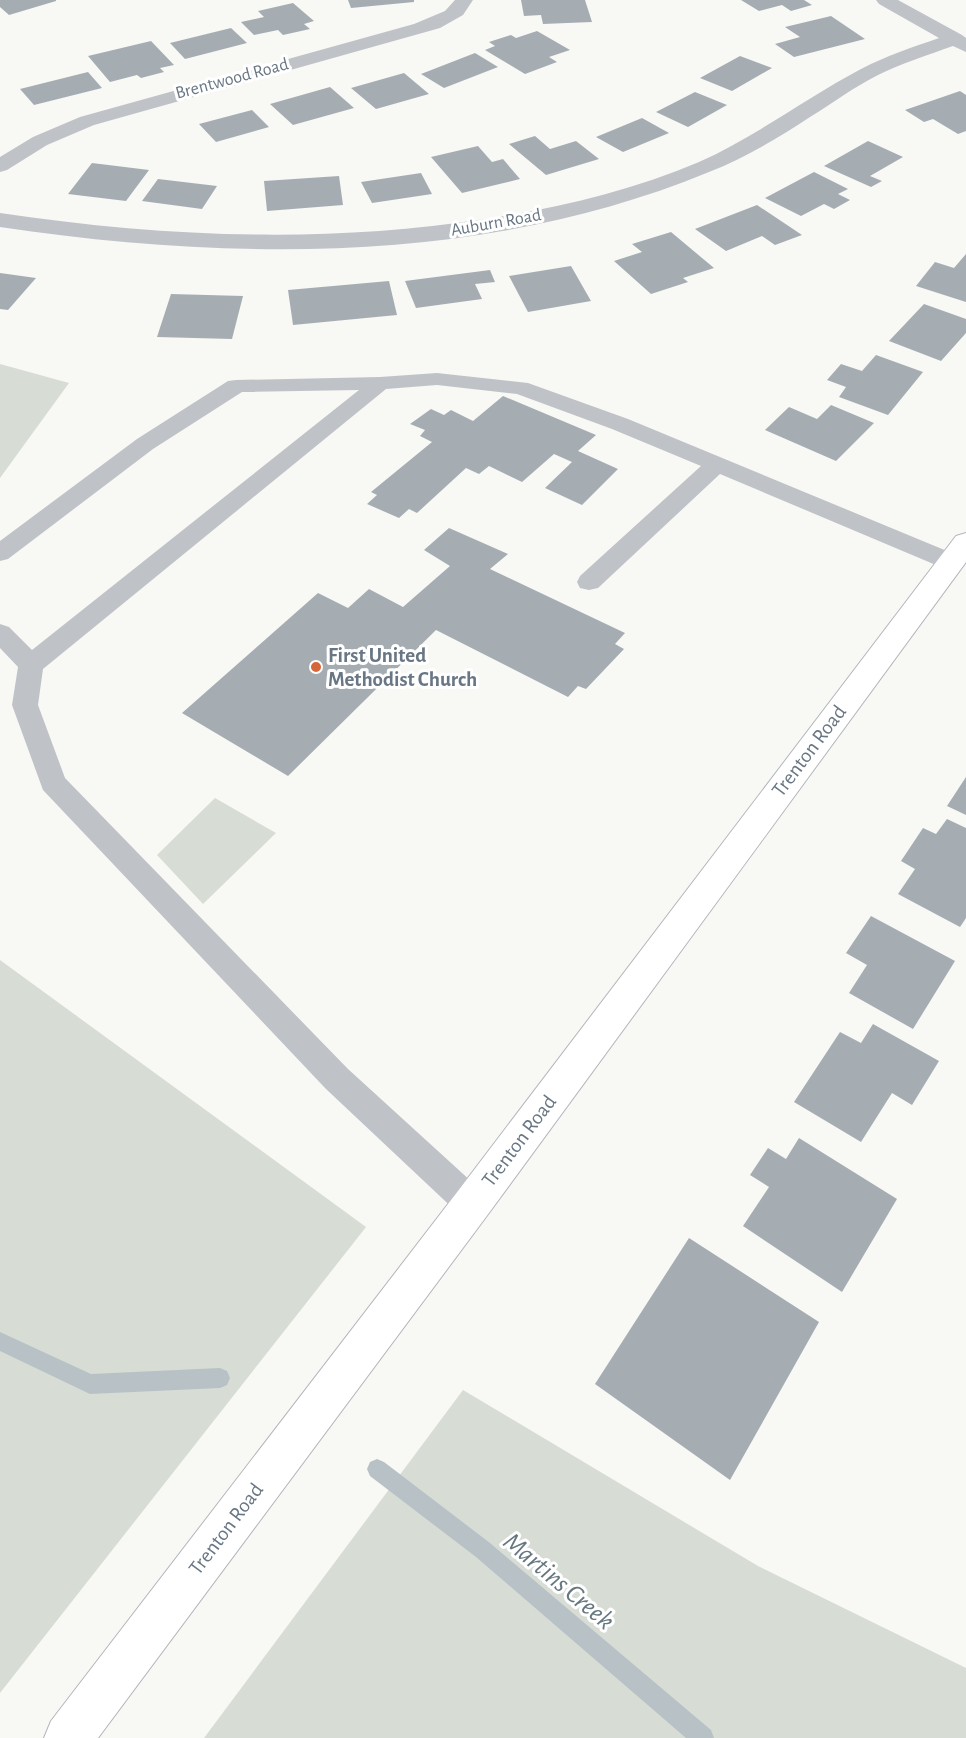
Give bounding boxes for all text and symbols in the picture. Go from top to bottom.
street label: Brentwood Road [174,55,290,103]
street label: Auburn Road [449,206,543,240]
place label: First United Methodist Church [328,645,477,690]
marker: First United Methodist Church [309,660,323,674]
street label: Trenton Road [768,701,850,801]
street label: Trenton Road [478,1091,560,1191]
street label: Trenton Road [185,1479,267,1579]
water label: Martins Creek [499,1527,619,1635]

